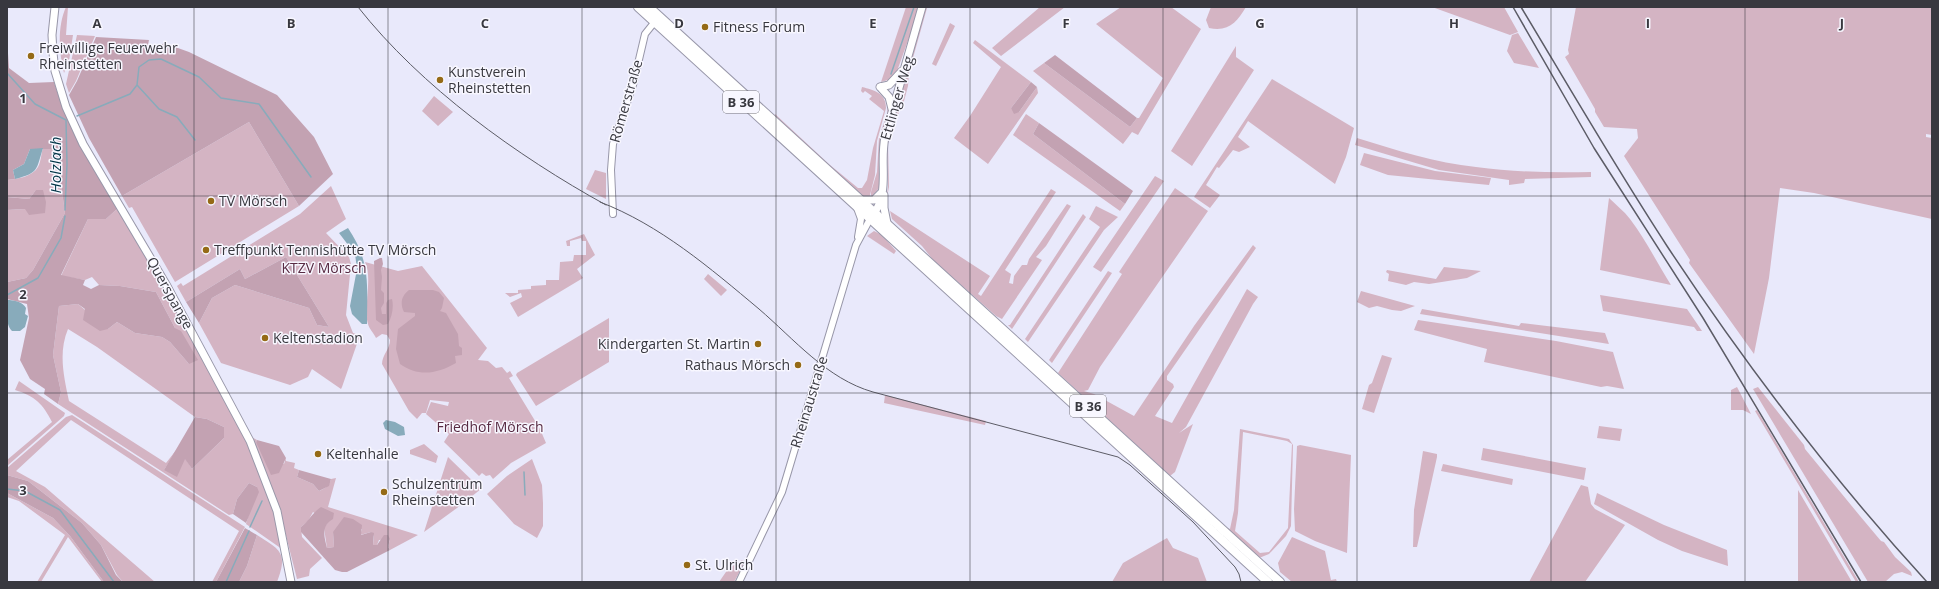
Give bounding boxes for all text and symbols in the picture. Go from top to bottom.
text: A [93,14,102,32]
text: B [287,14,296,32]
text: C [481,14,489,32]
text: D [674,14,684,32]
text: E [869,14,877,32]
text: F [1062,14,1070,32]
text: G [1255,14,1265,32]
text: H [1449,14,1459,32]
text: I [1646,14,1650,32]
text: J [1839,14,1844,32]
place label: Fitness Forum [713,17,805,36]
marker: Fitness Forum [700,22,710,32]
place label: Freiwillige Feuerwehr Rheinstetten [39,38,178,73]
marker: Freiwillige Feuerwehr Rheinstetten [26,51,36,61]
street label: Ettlinger Weg [875,53,918,142]
street label: Römerstraße [605,57,646,145]
place label: Kunstverein Rheinstetten [448,62,531,97]
marker: Kunstverein Rheinstetten [435,75,445,85]
text: 1 [19,89,27,107]
road number: B 36 [723,91,759,113]
water label: Holzlach [45,137,65,193]
place label: TV Mörsch [219,191,287,210]
marker: TV Mörsch [206,196,216,206]
place label: Treffpunkt Tennishütte TV Mörsch [214,240,436,259]
marker: Treffpunkt Tennishütte TV Mörsch [201,245,211,255]
street label: Querspange [143,253,198,333]
park label: KTZV Mörsch [282,258,366,277]
text: 2 [19,285,27,303]
place label: Keltenstadion [273,328,363,347]
marker: Keltenstadion [260,333,270,343]
place label: Kindergarten St. Martin [598,334,750,353]
marker: Kindergarten St. Martin [753,339,763,349]
street label: Rheinaustraße [786,353,832,450]
place label: Rathaus Mörsch [685,355,790,374]
marker: Rathaus Mörsch [793,360,803,370]
road number: B 36 [1070,395,1106,417]
park label: Friedhof Mörsch [437,417,543,436]
place label: Keltenhalle [326,444,399,463]
marker: Keltenhalle [313,449,323,459]
place label: Schulzentrum Rheinstetten [392,474,482,509]
text: 3 [19,481,27,499]
marker: Schulzentrum Rheinstetten [379,487,389,497]
place label: St. Ulrich [695,555,753,574]
marker: St. Ulrich [682,560,692,570]

